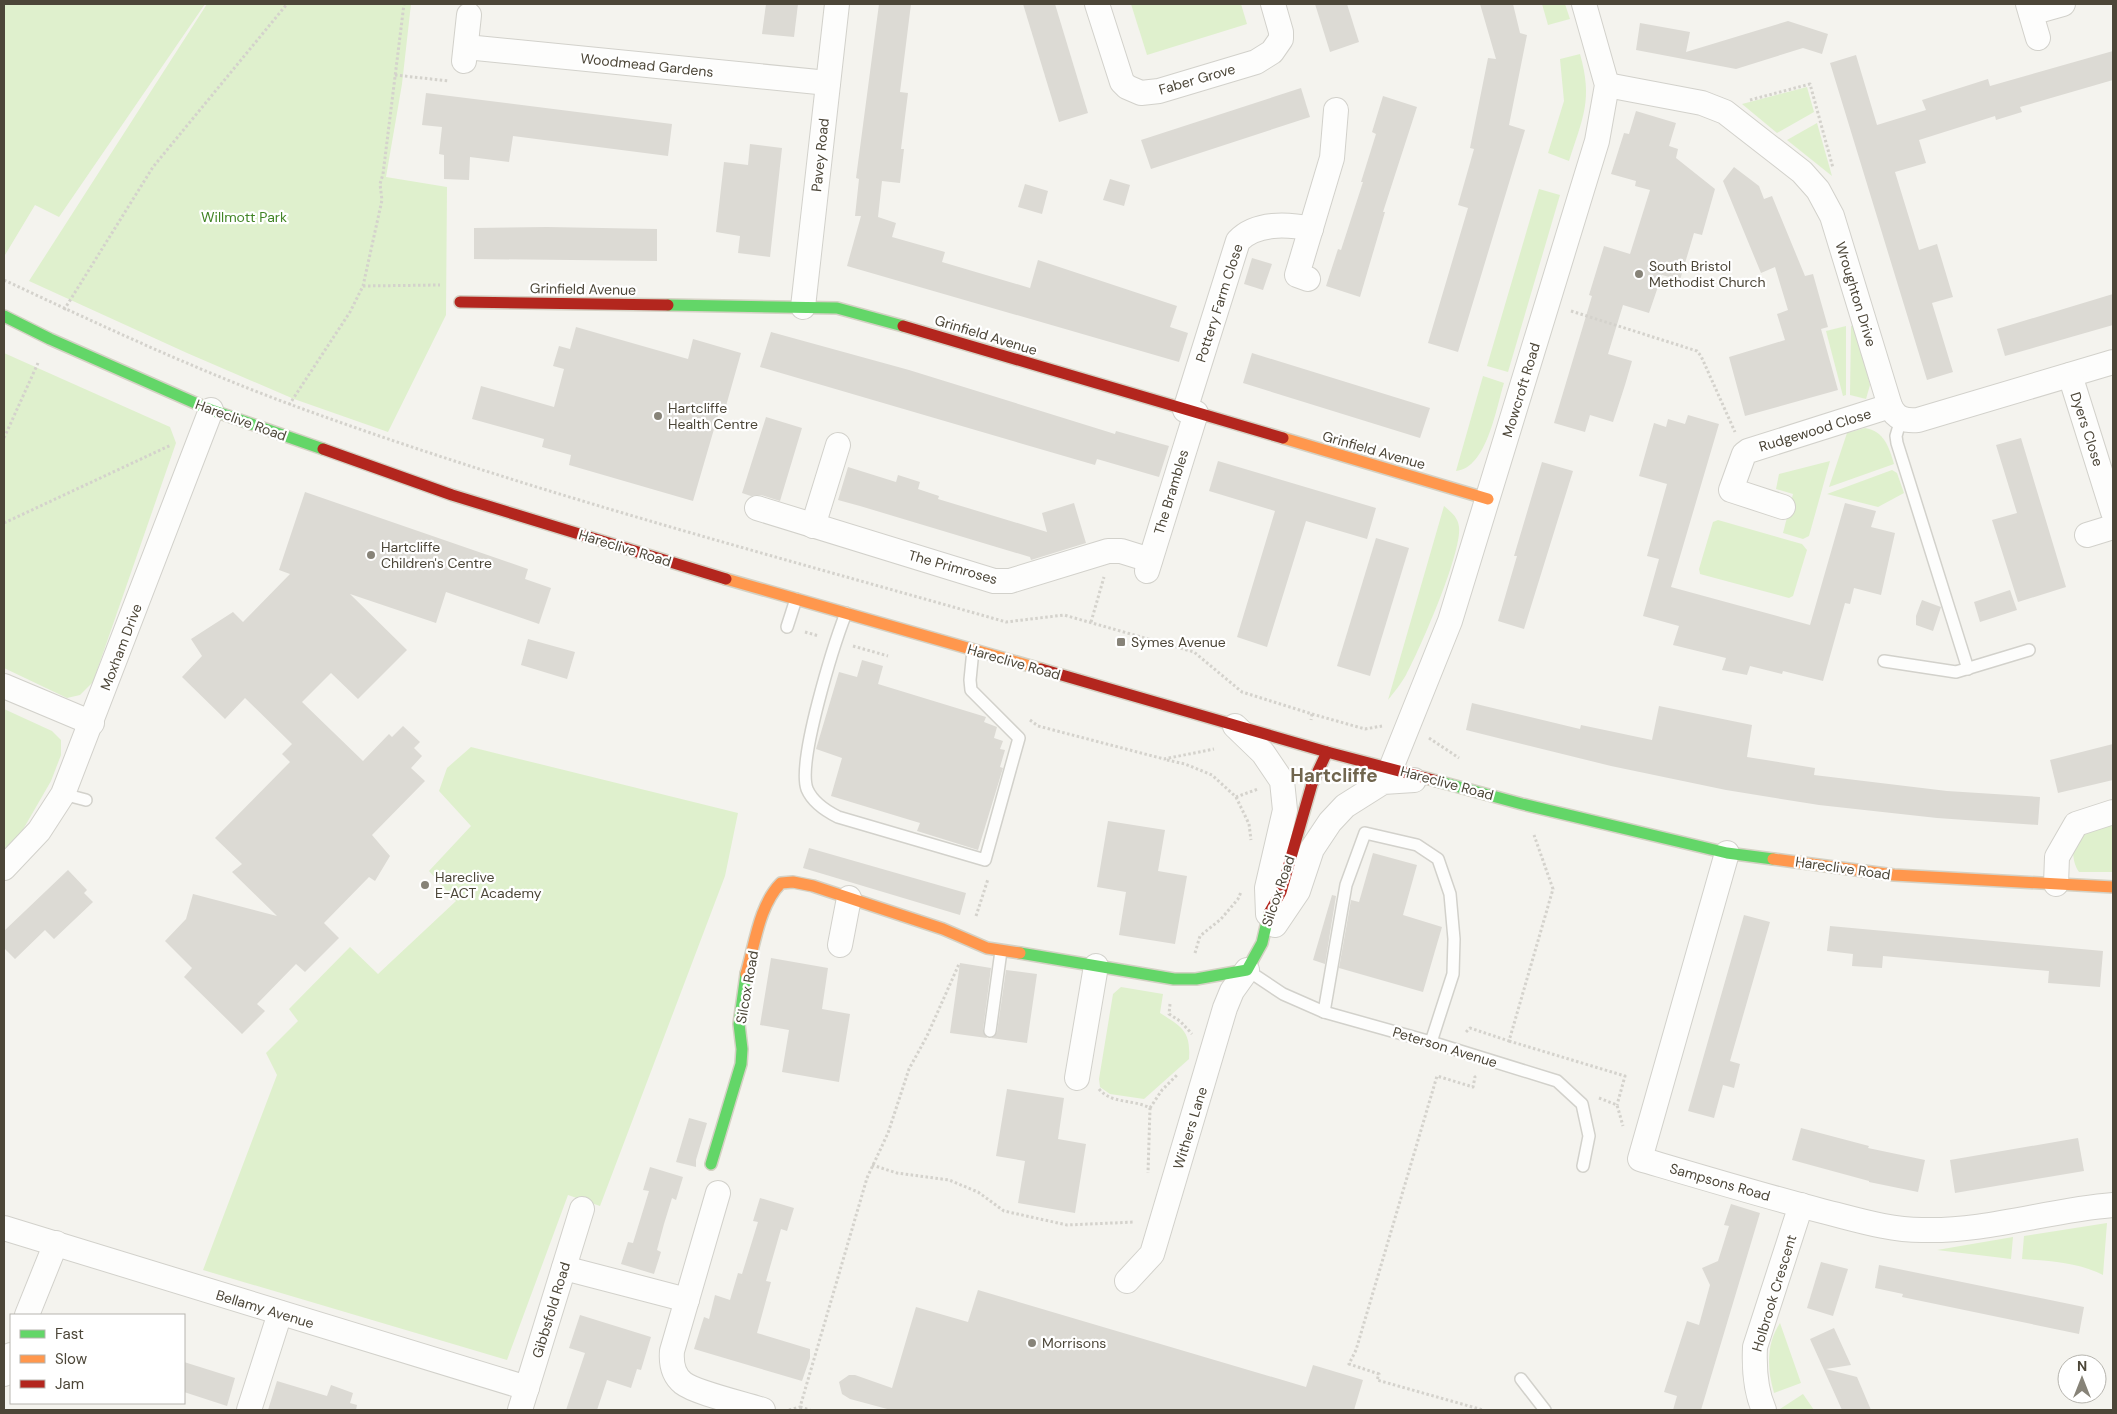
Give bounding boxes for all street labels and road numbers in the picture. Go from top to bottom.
street label: Woodmead Gardens [580,49,714,81]
street label: Faber Grove [1157,59,1237,99]
street label: Pavey Road [807,117,833,193]
street label: Wroughton Drive [1831,239,1881,349]
street label: Pottery Farm Close [1191,241,1247,365]
street label: Grinfield Avenue [530,279,636,299]
street label: Grinfield Avenue [933,311,1039,359]
street label: Mowcroft Road [1498,341,1544,439]
street label: Dyers Close [2067,390,2107,468]
street label: Hareclive Road [193,395,289,445]
street label: Rudgewood Close [1757,404,1873,456]
street label: Grinfield Avenue [1320,427,1428,473]
street label: The Brambles [1150,447,1192,537]
street label: Hareclive Road [577,525,673,571]
street label: The Primroses [906,546,1000,588]
street label: Moxham Drive [96,601,146,693]
street label: Hareclive Road [965,640,1063,684]
street label: Hareclive Road [1398,762,1496,804]
street label: Hareclive Road [1794,852,1892,884]
street label: Silcox Road [1257,853,1299,929]
street label: Silcox Road [732,949,762,1025]
street label: Peterson Avenue [1390,1023,1500,1071]
street label: Withers Lane [1169,1085,1211,1171]
street label: Sampsons Road [1668,1159,1772,1205]
street label: Holbrook Crescent [1748,1232,1800,1354]
street label: Gibbsfold Road [528,1260,574,1360]
street label: Bellamy Avenue [214,1286,316,1332]

